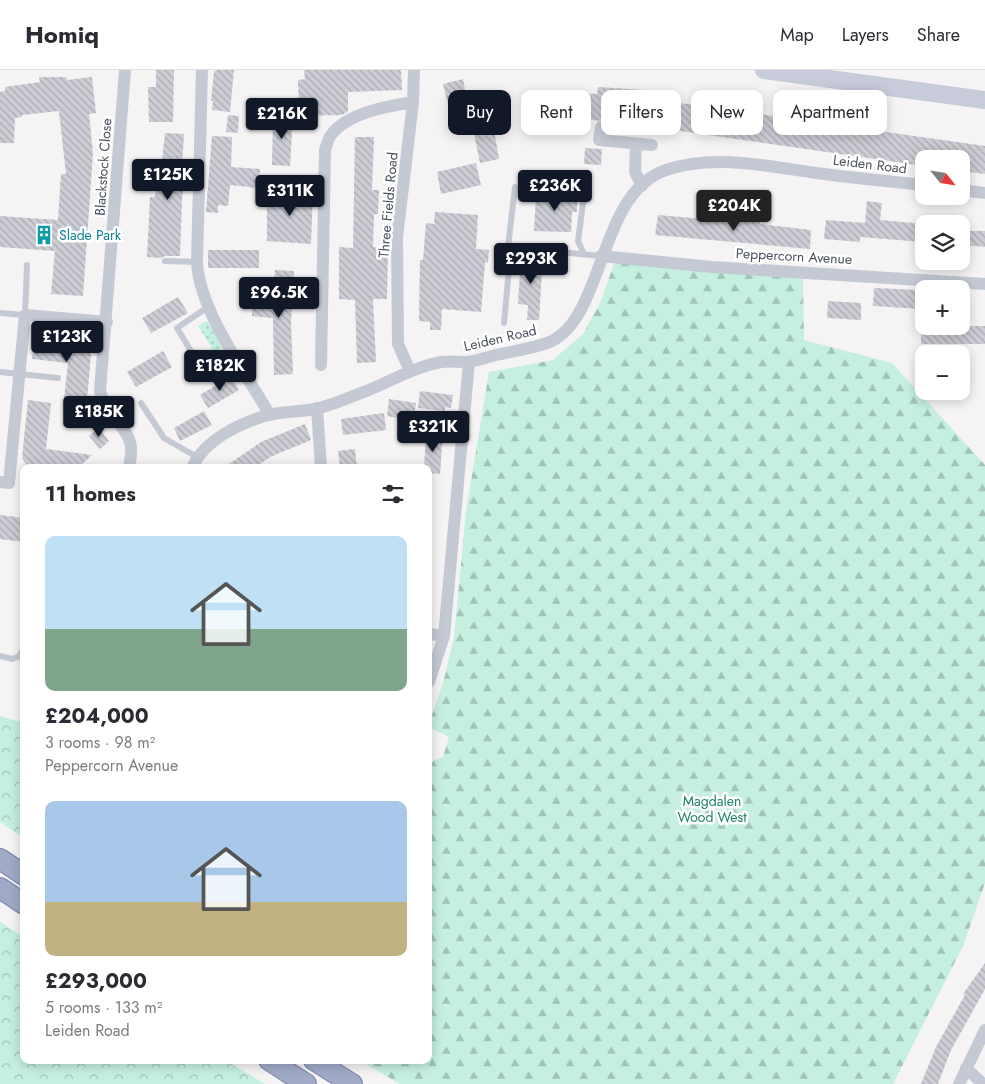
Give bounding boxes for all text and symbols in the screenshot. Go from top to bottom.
text: Homiq [25,17,99,52]
text: Map [780,22,814,48]
text: Layers [842,22,889,48]
text: Share [917,22,960,48]
chip: Buy [448,90,511,135]
chip: Rent [521,90,591,135]
chip: Filters [601,90,681,135]
chip: New [691,90,763,135]
chip: Apartment [773,90,887,135]
pin: £216K [247,98,317,140]
text: £216K [257,102,307,125]
street label: Blackstock Close [90,118,116,216]
street label: Leiden Road [832,150,908,178]
north arrow [915,150,970,205]
map controls [915,150,970,400]
street label: Three Fields Road [373,151,403,259]
pin: £125K [133,158,203,201]
text: £125K [143,163,193,186]
pin: £236K [520,170,590,212]
pin: £311K [255,174,325,217]
text: £236K [529,174,581,197]
text: £311K [266,179,314,202]
pin: £204K [699,190,769,232]
text: £204K [707,194,761,217]
button: layers [915,215,970,270]
building icon: Slade Park [33,224,55,246]
place label: Slade Park [59,225,122,245]
pin: £293K [496,242,566,285]
street label: Peppercorn Avenue [735,243,853,269]
text: £293K [505,247,557,270]
pin: £96.5K [238,276,320,319]
button: + [915,280,970,335]
text: £96.5K [250,281,308,304]
pin: £123K [32,320,102,363]
street label: Leiden Road [462,320,538,356]
text: £123K [42,325,92,348]
button: − [915,345,970,400]
pin: £182K [185,350,255,392]
text: £182K [195,354,245,377]
pin: £185K [64,396,134,438]
text: £185K [74,400,124,423]
pin: £321K [398,410,468,453]
text: £321K [408,415,458,438]
text: 11 homes [45,479,136,509]
icon: filters [379,480,407,508]
icon: home [181,569,271,659]
text: £204,000 [45,701,149,731]
text: 3 rooms · 98 m² [45,731,155,754]
text: Peppercorn Avenue [45,754,178,777]
park label: Magdalen Wood West [677,791,747,827]
icon: home [181,834,271,924]
text: £293,000 [45,966,147,996]
text: 5 rooms · 133 m² [45,996,162,1019]
text: Leiden Road [45,1019,130,1042]

